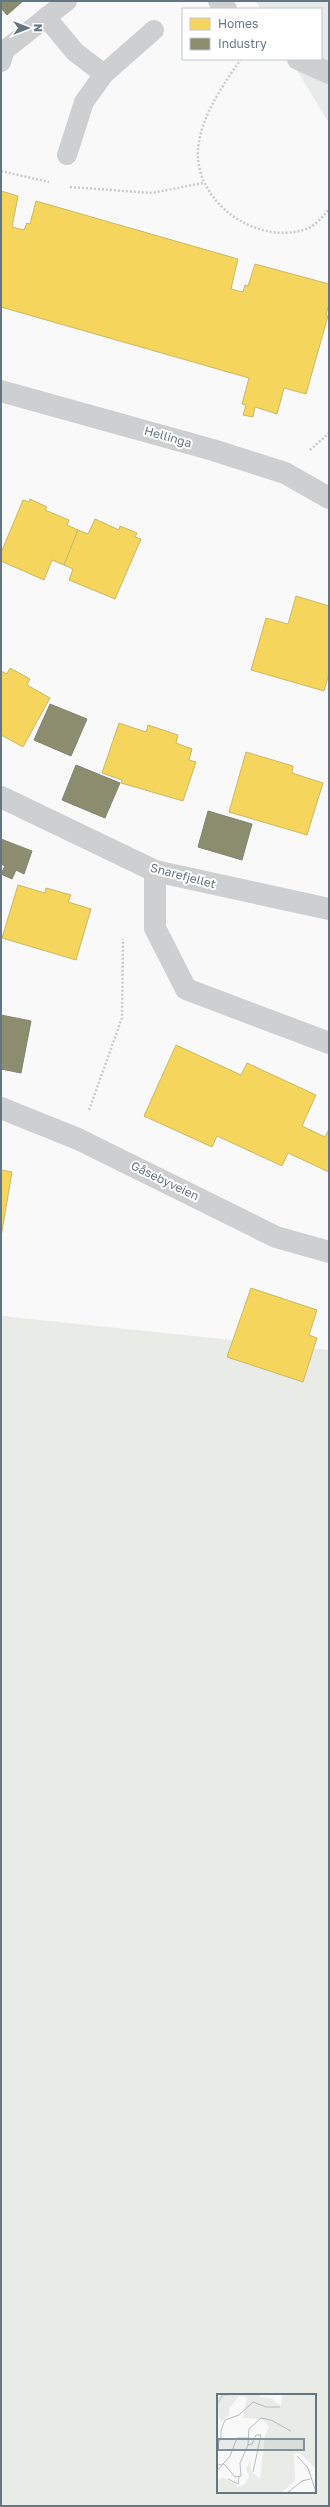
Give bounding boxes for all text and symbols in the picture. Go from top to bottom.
north arrow [8,8,48,48]
legend [182,8,322,60]
text: Homes [218,16,258,31]
text: N [32,24,45,32]
text: Industry [218,36,267,51]
street label: Hellinga [143,423,194,450]
street label: Snarefjellet [149,860,218,891]
street label: Gåsebyveien [129,1158,202,1203]
inset map [217,2394,316,2493]

